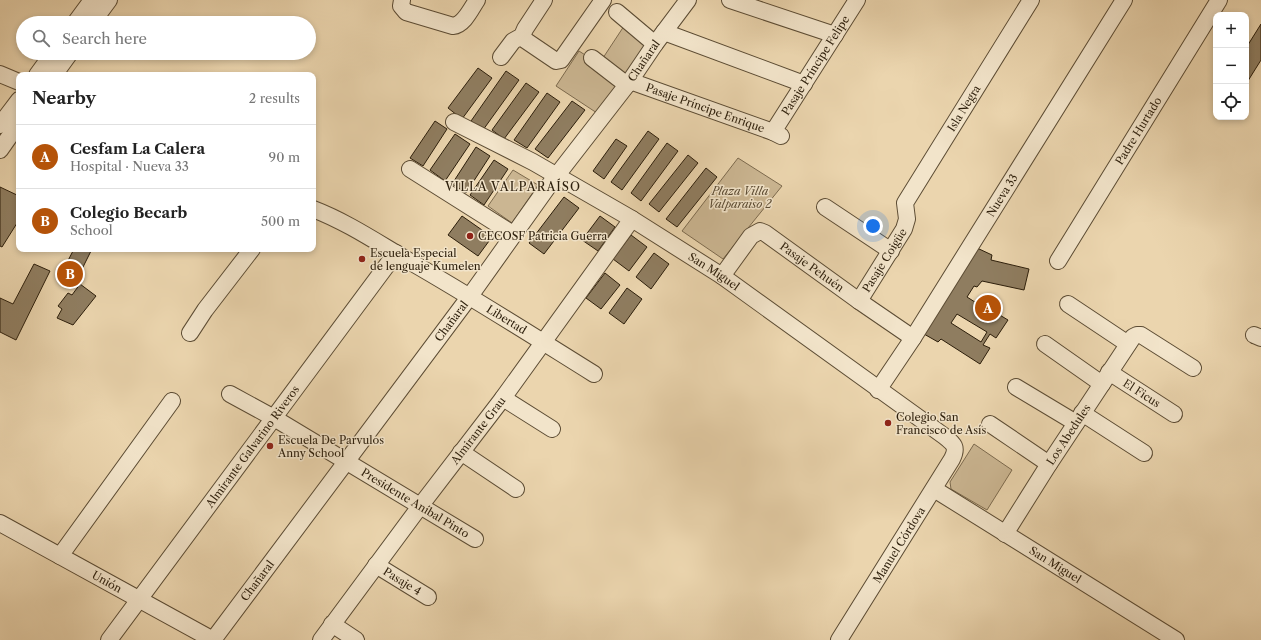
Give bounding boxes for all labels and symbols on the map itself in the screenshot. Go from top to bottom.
street label: Pasaje Príncipe Felipe [779,13,852,118]
street label: Chañaral [625,36,663,84]
street label: Pasaje Príncipe Enrique [644,80,767,135]
street label: Isla Negra [944,82,984,134]
street label: Padre Hurtado [1112,94,1165,167]
street label: Nueva 33 [983,171,1021,219]
district label: VILLA VALPARAÍSO [444,178,581,194]
park label: Plaza Villa Valparaiso 2 [708,184,772,211]
your location [863,216,883,236]
street label: Pasaje Coigüe [859,226,910,295]
place label: CECOSF Patricia Guerra [478,229,608,243]
marker: CECOSF Patricia Guerra [465,231,475,241]
street label: Pasaje Pehuén [777,239,847,295]
place label: Escuela Especial de lenguaje Kumelen [370,246,481,273]
street label: San Miguel [686,249,743,294]
marker: Escuela Especial de lenguaje Kumelen [357,254,367,264]
pin: B [57,259,83,289]
pin: A [975,293,1001,323]
street label: Chañaral [431,297,471,344]
street label: Libertad [484,302,529,337]
street label: El Ficus [1120,376,1163,410]
street label: Almirante Galvarino Riveros [202,382,303,511]
street label: Almirante Grau [447,394,509,468]
street label: Los Abedules [1043,401,1094,468]
place label: Colegio San Francisco de Asís [896,410,986,437]
marker: Colegio San Francisco de Asís [883,418,893,428]
place label: Escuela De Parvulos Anny School [277,433,384,460]
marker: Escuela De Parvulos Anny School [265,441,275,451]
street label: Presidente Aníbal Pinto [359,465,472,541]
street label: Manuel Córdova [870,504,928,586]
street label: San Miguel [1027,543,1085,587]
street label: Chañaral [237,557,278,604]
street label: Pasaje 4 [381,564,424,598]
street label: Unión [89,568,124,596]

